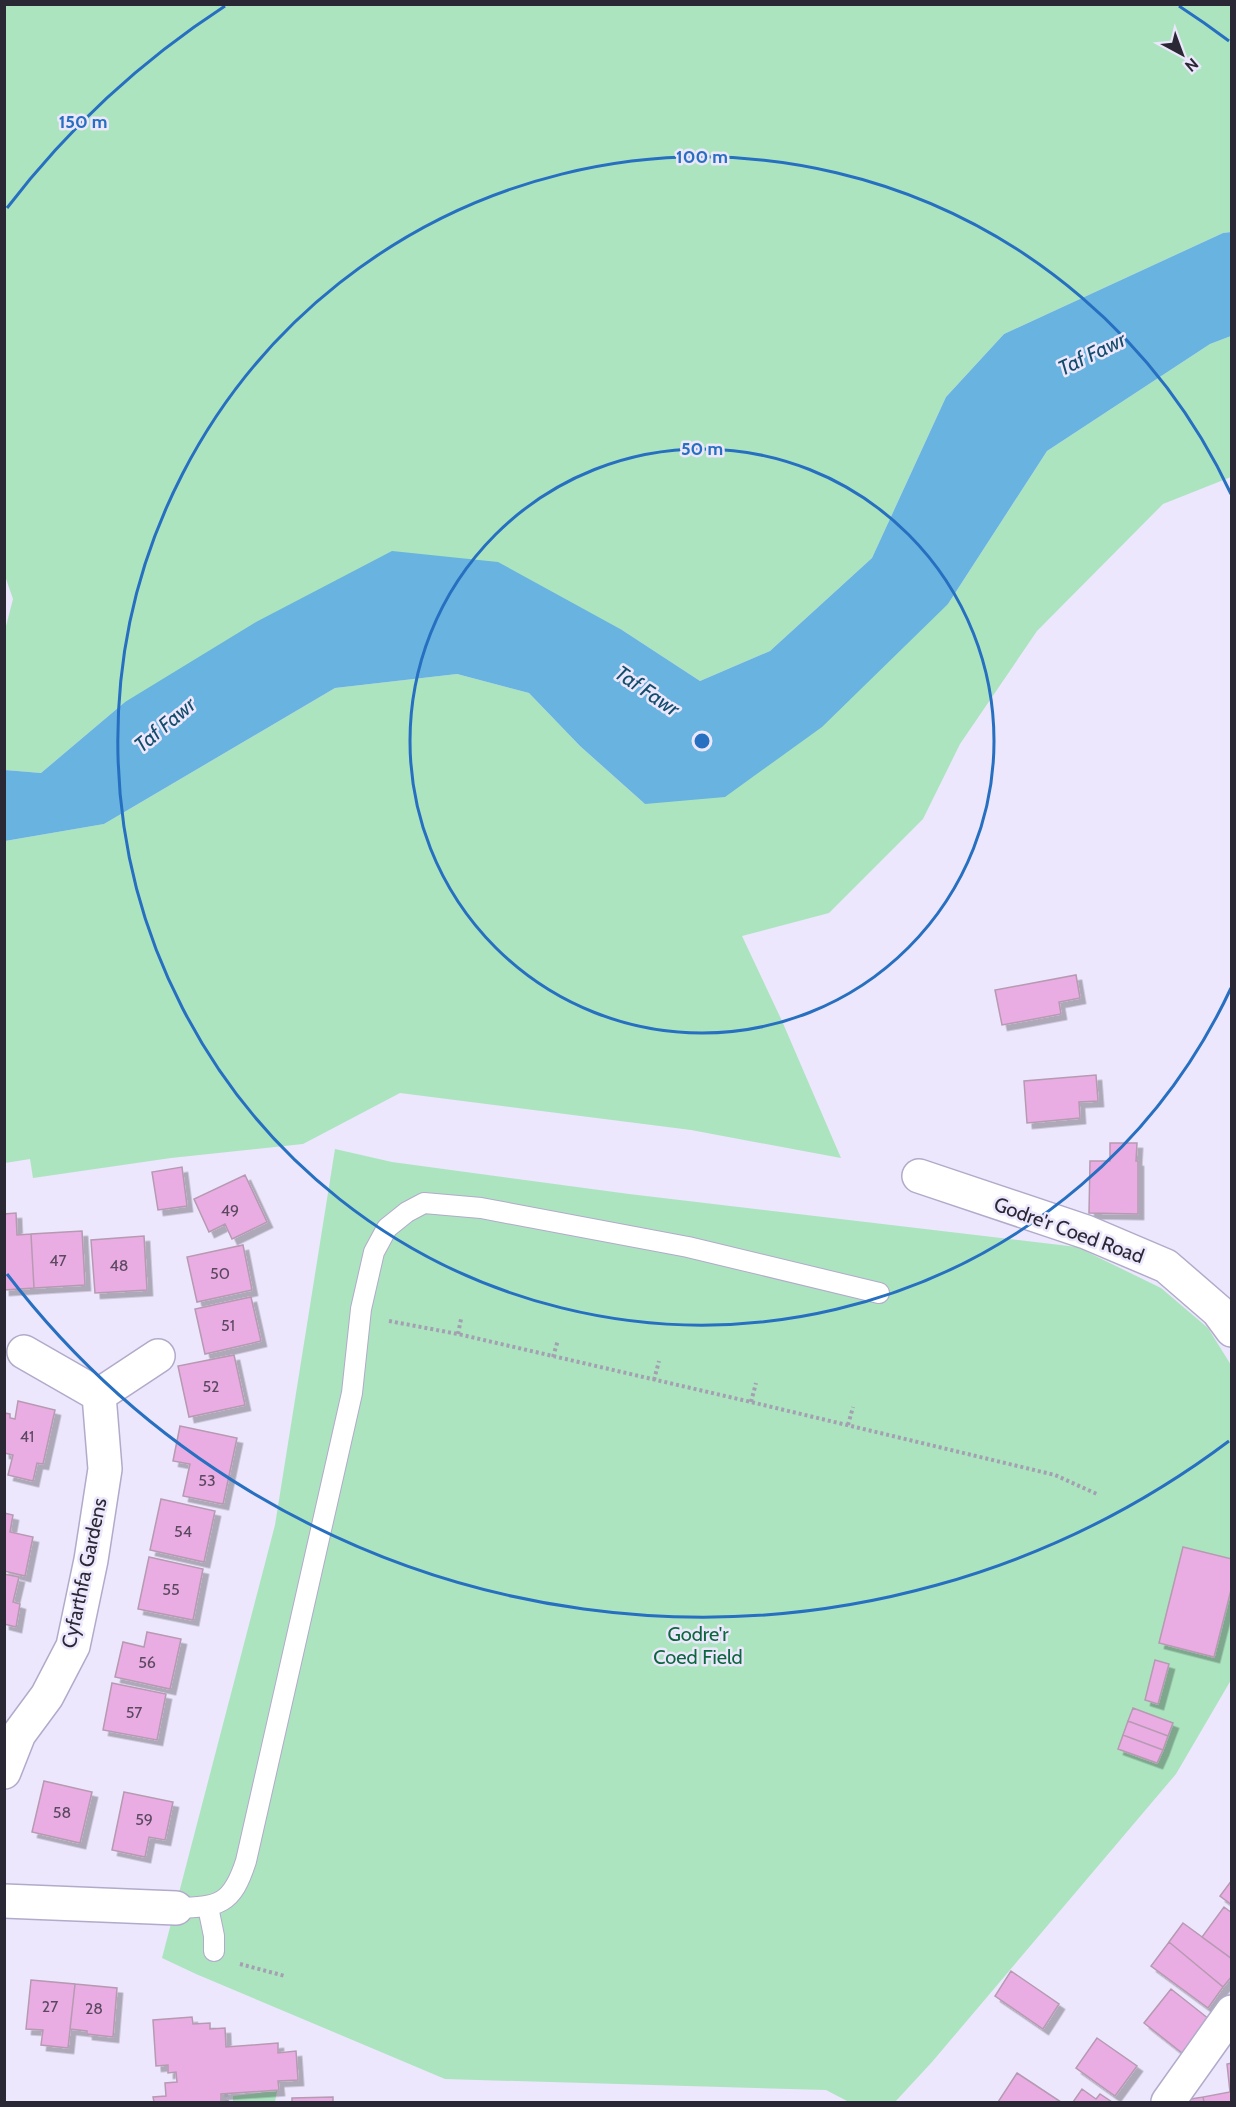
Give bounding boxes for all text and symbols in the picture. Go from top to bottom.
north arrow [1152,24,1212,84]
text: N [1181,54,1202,76]
text: 150 m [59,111,107,133]
text: 100 m [676,146,728,168]
water label: Taf Fawr [1054,326,1131,381]
text: 50 m [681,438,723,460]
water label: Taf Fawr [610,660,686,722]
water label: Taf Fawr [129,691,202,757]
centre of rings [692,731,712,751]
street label: Godre'r Coed Road [991,1192,1147,1268]
house number: 49 [221,1201,239,1220]
house number: 47 [49,1251,67,1270]
house number: 48 [110,1256,128,1275]
house number: 50 [210,1264,230,1283]
house number: 51 [221,1316,235,1335]
house number: 52 [202,1377,220,1396]
house number: 41 [20,1427,34,1446]
house number: 53 [198,1471,216,1490]
street label: Cyfarthfa Gardens [56,1496,112,1650]
house number: 54 [174,1522,192,1541]
house number: 55 [162,1580,180,1599]
park label: Godre'r Coed Field [653,1622,743,1669]
house number: 56 [138,1653,156,1672]
house number: 57 [126,1703,142,1722]
house number: 58 [53,1803,71,1822]
house number: 59 [135,1810,153,1829]
house number: 27 [42,1997,58,2016]
house number: 28 [85,1999,103,2018]

